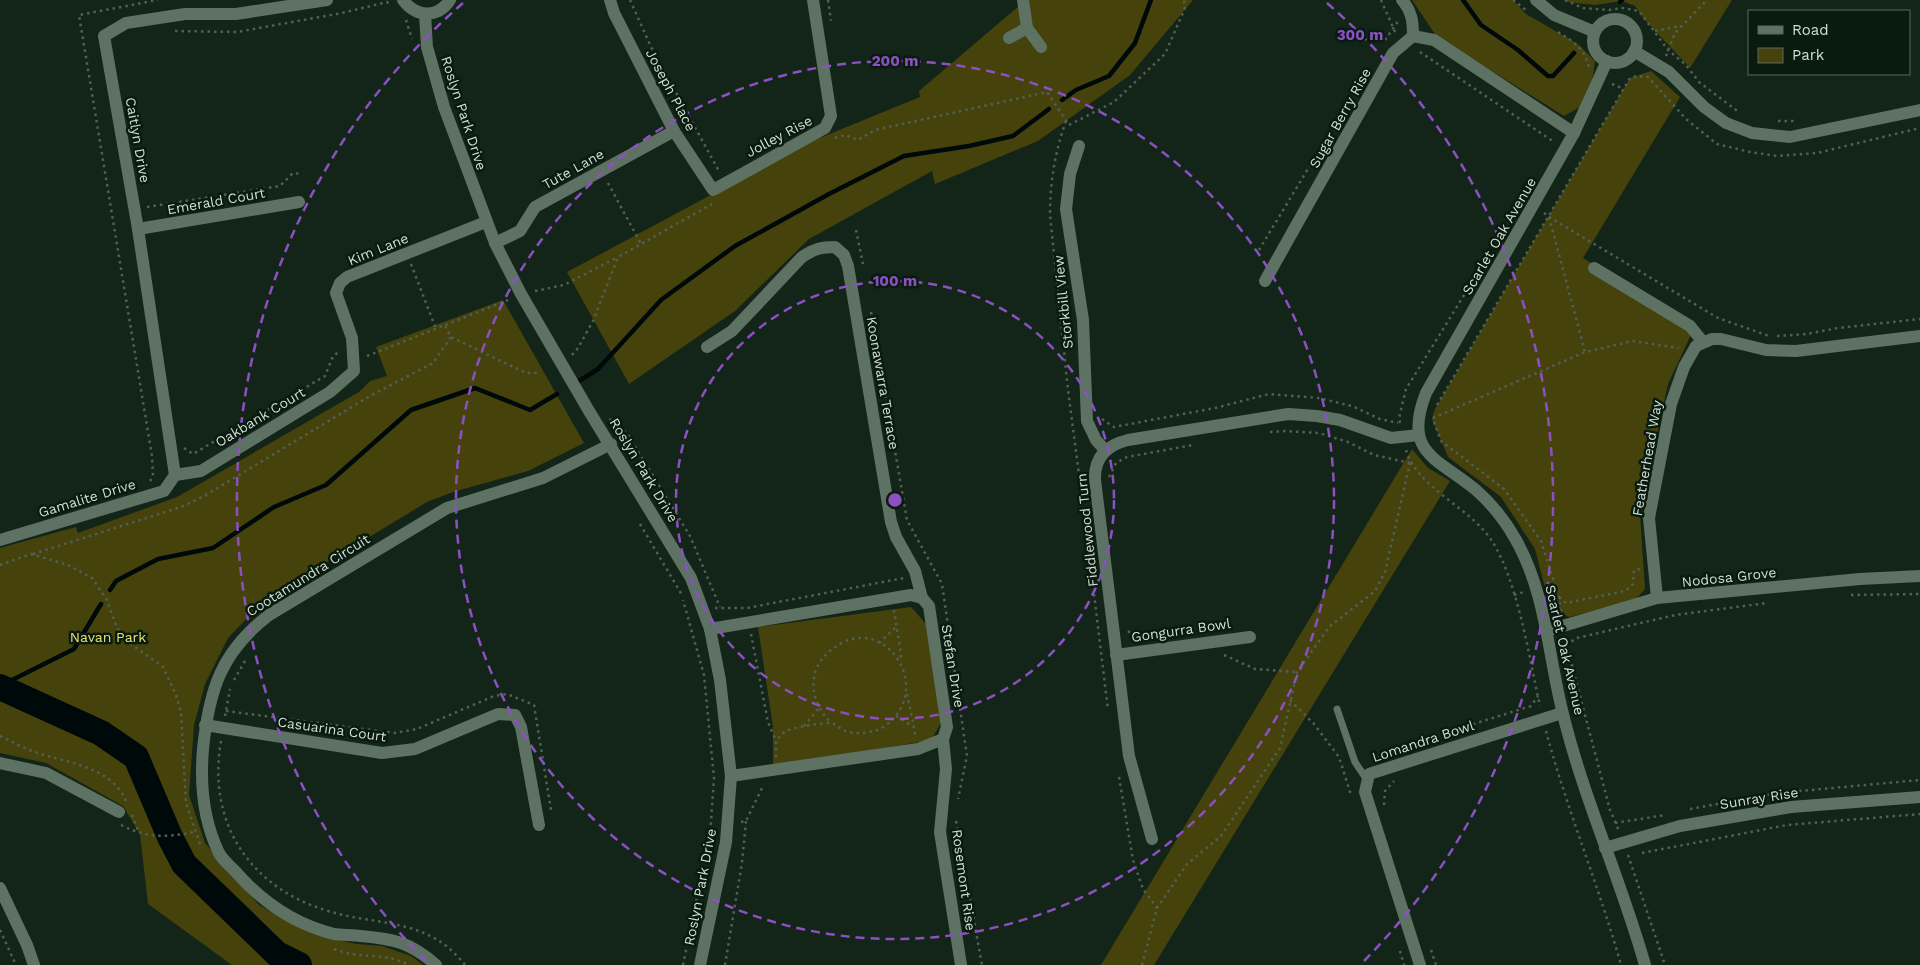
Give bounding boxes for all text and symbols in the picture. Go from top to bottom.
legend [1748,10,1910,75]
text: Road [1792,21,1829,39]
text: 300 m [1337,26,1383,44]
street label: Joseph Place [643,46,699,134]
text: Park [1792,46,1825,64]
text: 200 m [872,52,918,70]
street label: Roslyn Park Drive [438,54,490,172]
street label: Sugar Berry Rise [1306,65,1374,171]
street label: Caitlyn Drive [123,96,153,184]
street label: Jolley Rise [743,112,815,160]
street label: Tute Lane [539,146,607,192]
street label: Scarlet Oak Avenue [1459,174,1539,298]
street label: Emerald Court [166,184,266,218]
street label: Kim Lane [345,230,411,268]
street label: Storkbill View [1050,254,1076,350]
text: 100 m [873,272,917,290]
street label: Koonawarra Terrace [863,315,903,451]
street label: Oakbank Court [212,384,308,450]
street label: Featherhead Way [1629,398,1665,517]
street label: Roslyn Park Drive [607,415,681,525]
street label: Fiddlewood Turn [1073,472,1101,588]
street label: Gamalite Drive [36,476,138,520]
centre of rings [886,491,904,509]
street label: Cootamundra Circuit [243,530,373,619]
street label: Nodosa Grove [1681,564,1777,590]
street label: Scarlet Oak Avenue [1542,583,1588,717]
street label: Gongurra Bowl [1130,615,1232,645]
street label: Stefan Drive [939,623,967,709]
park label: Navan Park [70,629,146,645]
street label: Casuarina Court [277,713,388,745]
street label: Lomandra Bowl [1370,717,1477,765]
street label: Sunray Rise [1719,784,1799,812]
street label: Roslyn Park Drive [681,827,719,947]
street label: Rosemont Rise [949,828,979,932]

